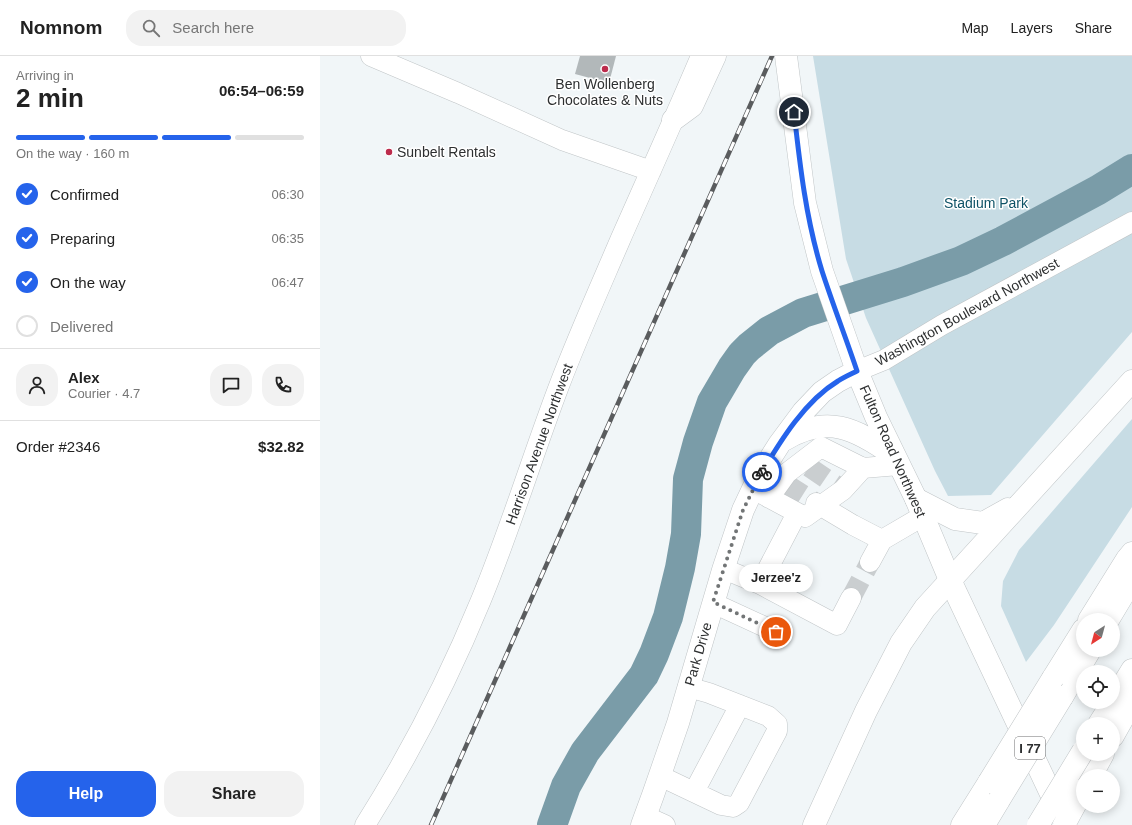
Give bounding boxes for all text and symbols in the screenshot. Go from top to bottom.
search box [126,10,406,46]
text: Nomnom [20,17,102,38]
icon: search [140,17,162,39]
text: Search here [172,19,254,36]
text: Map [961,20,989,36]
text: Layers [1011,20,1053,36]
text: Share [1075,20,1112,36]
marker: Ben Wollenberg Chocolates & Nuts [600,64,610,74]
text: Arriving in [16,68,74,83]
place label: Ben Wollenberg Chocolates & Nuts [547,76,663,108]
text: 06:54–06:59 [219,82,304,99]
text: 2 min [16,83,84,113]
pin [777,95,811,129]
icon: home [783,101,805,123]
place label: Sunbelt Rentals [397,144,496,160]
text: On the way · 160 m [16,146,129,161]
marker: Sunbelt Rentals [384,147,394,157]
icon: check [16,183,38,205]
text: Confirmed [50,186,119,203]
text: 06:30 [271,187,304,202]
park label: Stadium Park [944,195,1029,211]
icon: check [16,227,38,249]
text: Preparing [50,230,115,247]
text: 06:35 [271,231,304,246]
street label: Washington Boulevard Northwest [872,255,1062,369]
icon: check [16,271,38,293]
text: On the way [50,274,126,291]
text: 06:47 [271,275,304,290]
text: Delivered [50,318,113,335]
street label: Harrison Avenue Northwest [502,361,576,527]
button: person [16,364,58,406]
button: chat [210,364,252,406]
button: phone [262,364,304,406]
text: Alex [68,369,100,386]
street label: Fulton Road Northwest [857,382,929,520]
text: Courier · 4.7 [68,386,140,401]
text: Order #2346 [16,438,100,455]
text: $32.82 [258,438,304,455]
courier [742,452,782,492]
icon: bike [751,461,773,483]
callout: Jerzee'z [739,564,813,592]
text: Jerzee'z [751,570,801,585]
north arrow [1076,613,1120,657]
map controls [1076,613,1120,813]
pin [759,615,793,649]
street label: Park Drive [681,620,715,688]
icon: bag [765,621,787,643]
button: locate [1076,665,1120,709]
button: + [1076,717,1120,761]
road number: I 77 [1015,737,1045,759]
button: − [1076,769,1120,813]
button: Help [16,771,156,817]
button: Share [164,771,304,817]

